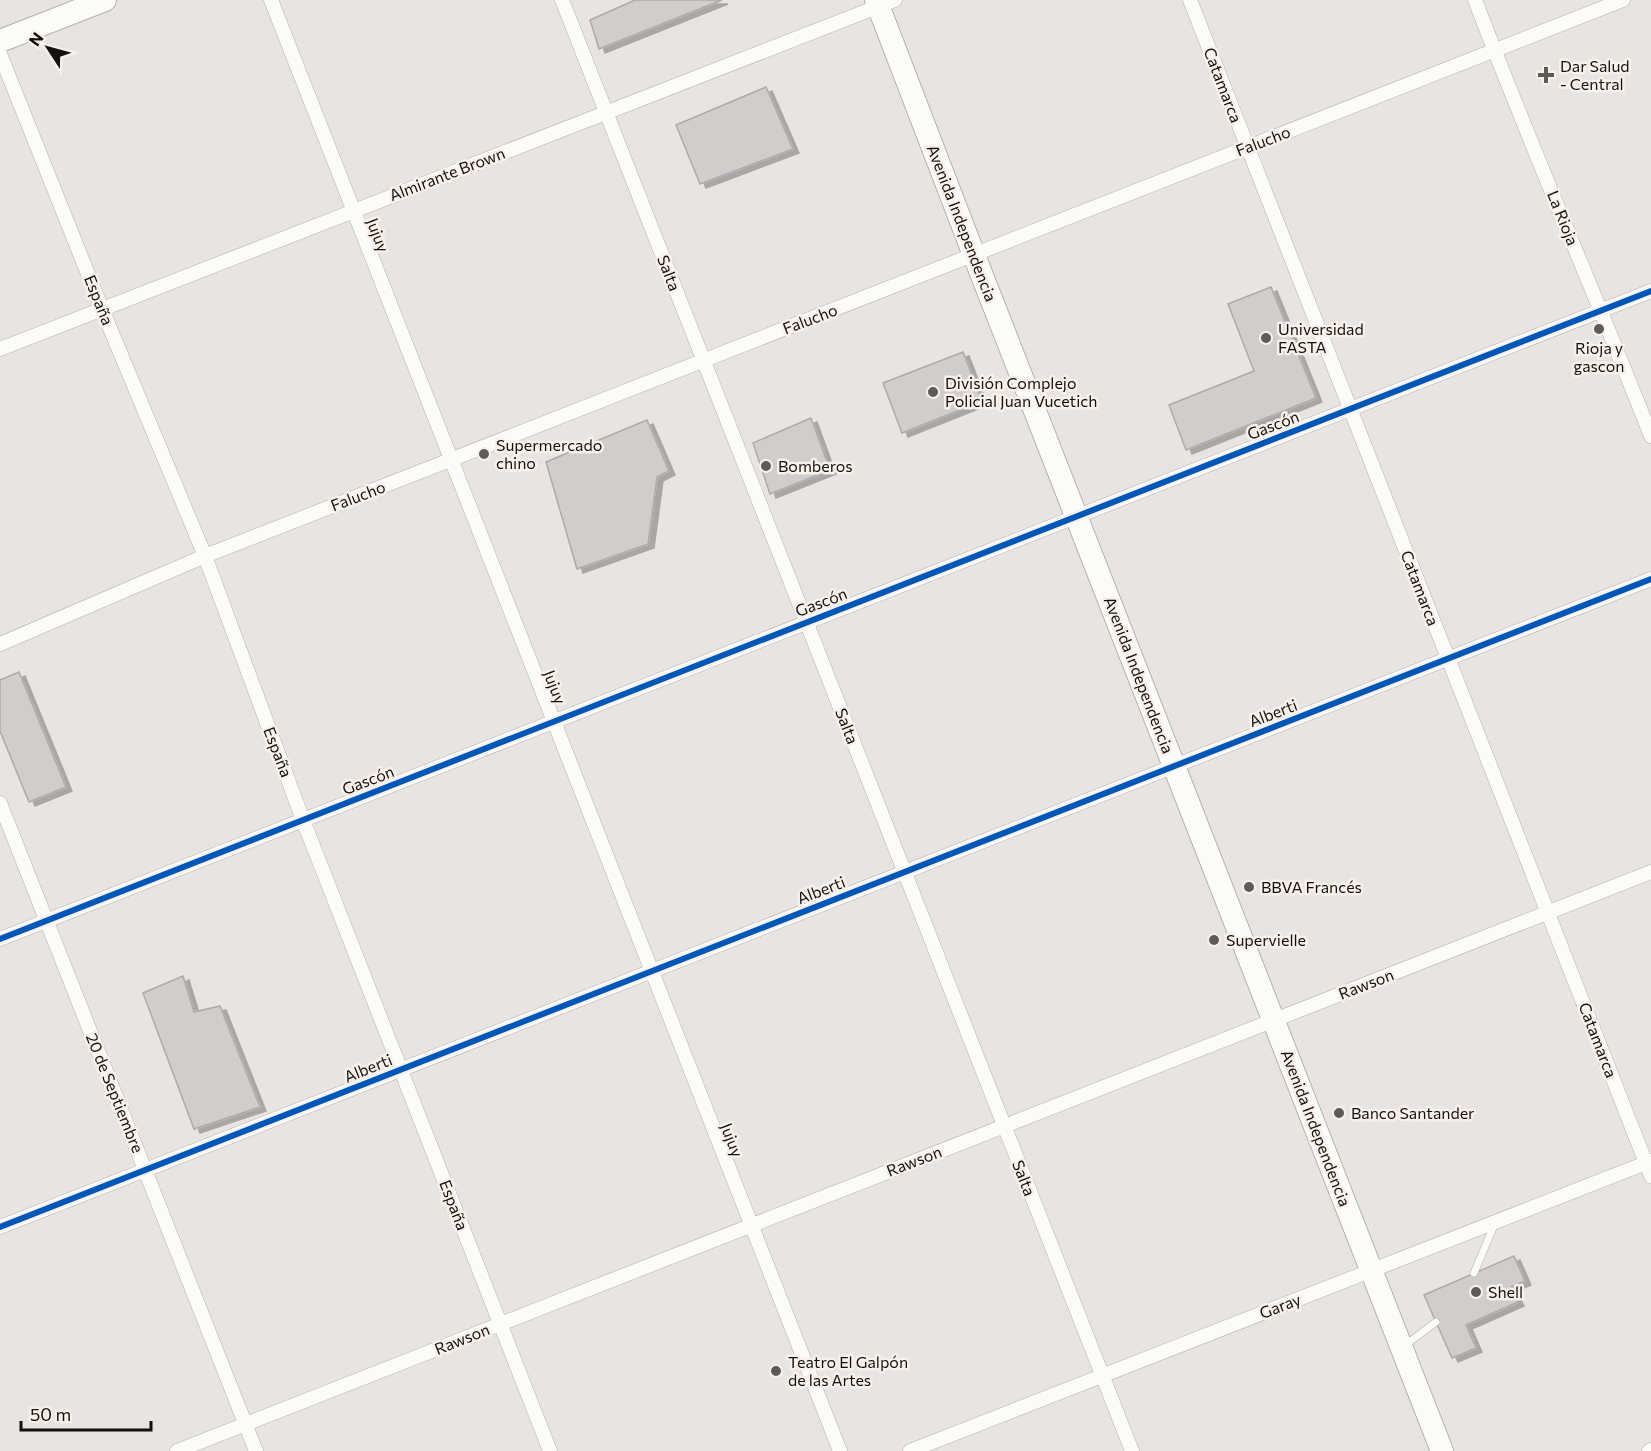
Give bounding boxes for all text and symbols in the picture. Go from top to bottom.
north arrow [18,18,78,78]
text: N [24,28,47,49]
street label: Catamarca [1200,45,1246,125]
place label: Dar Salud - Central [1560,56,1630,93]
marker: Dar Salud - Central [1537,66,1555,84]
street label: Falucho [1233,121,1293,160]
street label: Avenida Independencia [924,142,1001,304]
street label: Almirante Brown [386,143,507,204]
street label: La Rioja [1544,188,1583,248]
street label: Jujuy [363,215,394,255]
street label: Salta [654,252,685,293]
street label: España [81,272,118,328]
street label: Falucho [780,299,840,338]
place label: Universidad FASTA [1278,319,1364,356]
marker: Rioja y gascon [1592,322,1606,336]
marker: Universidad FASTA [1259,331,1273,345]
place label: Rioja y gascon [1574,338,1624,375]
place label: División Complejo Policial Juan Vucetich [945,373,1097,410]
marker: División Complejo Policial Juan Vucetich [926,385,940,399]
street label: Gascón [1244,406,1301,443]
place label: Supermercado chino [496,435,602,472]
marker: Supermercado chino [477,447,491,461]
place label: Bomberos [778,456,853,475]
marker: Bomberos [759,459,773,473]
street label: Falucho [328,476,388,515]
street label: Catamarca [1397,548,1443,628]
street label: Gascón [792,583,849,620]
street label: Avenida Independencia [1101,594,1178,756]
street label: Jujuy [540,667,571,707]
street label: Alberti [1246,695,1300,730]
street label: Salta [832,705,863,746]
street label: España [260,724,297,780]
street label: Gascón [339,761,396,798]
street label: Alberti [794,872,848,907]
place label: BBVA Francés [1261,877,1362,896]
marker: BBVA Francés [1242,880,1256,894]
place label: Supervielle [1226,930,1306,949]
marker: Supervielle [1207,933,1221,947]
street label: Rawson [1336,964,1396,1003]
street label: Catamarca [1575,1000,1621,1080]
street label: 20 de Septiembre [83,1030,148,1155]
street label: Avenida Independencia [1278,1047,1355,1209]
street label: Alberti [341,1049,395,1086]
place label: Banco Santander [1351,1103,1475,1122]
marker: Banco Santander [1332,1106,1346,1120]
street label: Jujuy [717,1120,748,1160]
street label: Rawson [884,1141,944,1180]
street label: Salta [1009,1157,1040,1198]
street label: España [436,1177,473,1233]
place label: Shell [1488,1282,1523,1301]
marker: Shell [1469,1285,1483,1299]
street label: Garay [1256,1289,1303,1322]
street label: Rawson [432,1319,492,1358]
place label: Teatro El Galpón de las Artes [788,1352,908,1389]
marker: Teatro El Galpón de las Artes [769,1364,783,1378]
scale bar [21,1394,152,1432]
text: 50 m [30,1403,71,1425]

